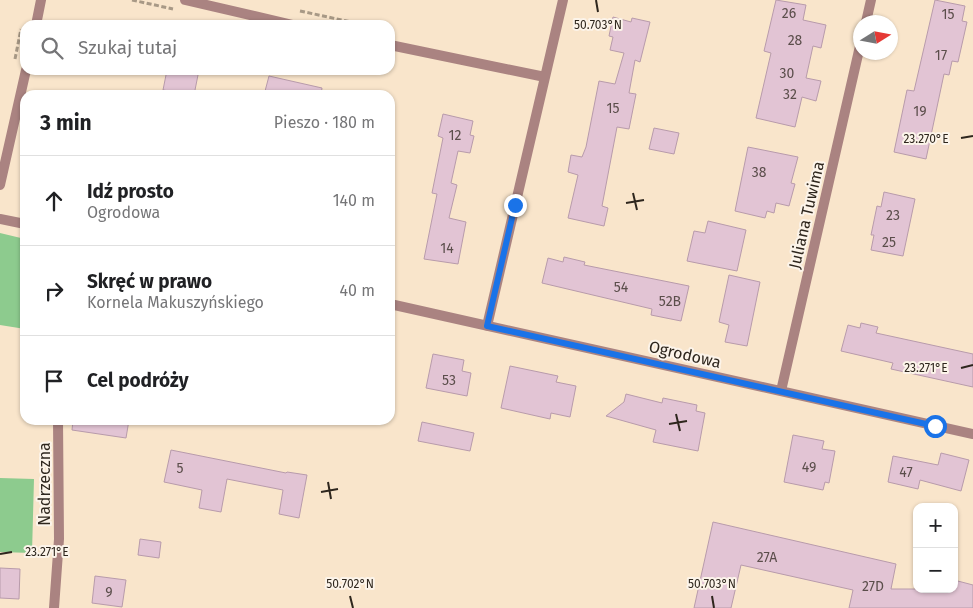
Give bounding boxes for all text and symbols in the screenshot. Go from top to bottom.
house number: 26 [782,5,796,22]
house number: 15 [941,6,955,23]
north arrow [853,15,898,60]
text: 50.703°N [574,18,622,32]
search box [20,20,395,75]
house number: 28 [788,32,803,49]
icon: search [38,34,66,62]
text: Szukaj tutaj [78,36,177,59]
house number: 17 [935,47,947,64]
house number: 30 [780,65,795,82]
house number: 32 [783,86,797,103]
house number: 15 [606,100,620,117]
house number: 19 [913,103,927,120]
text: 3 min [40,110,92,136]
text: Pieszo · 180 m [274,113,375,132]
house number: 12 [449,127,462,144]
text: 23.270°E [903,132,949,146]
street label: Juliana Tuwima [785,159,828,271]
house number: 38 [752,164,767,181]
text: Idź prosto [87,180,174,203]
icon: ahead [40,187,68,215]
text: 140 m [333,191,375,210]
route end [504,194,527,217]
text: Ogrodowa [87,203,160,222]
house number: 23 [886,207,900,224]
house number: 25 [882,234,896,251]
house number: 14 [440,240,454,257]
text: Skręć w prawo [87,270,212,293]
icon: right [40,277,68,305]
house number: 54 [614,279,629,296]
text: 40 m [340,281,375,300]
text: Kornela Makuszyńskiego [87,293,264,312]
house number: 52B [659,293,681,310]
street label: Ogrodowa [647,337,723,372]
text: 23.271°E [904,361,948,375]
icon: arrive [40,367,68,395]
text: Cel podróży [87,369,189,392]
house number: 53 [442,372,456,389]
route start [924,415,947,438]
street label: Nadrzeczna [35,442,54,526]
house number: 49 [802,459,816,476]
house number: 5 [176,460,184,477]
house number: 47 [899,464,913,481]
map controls [913,503,958,593]
button: + [913,503,958,548]
text: 23.271°E [25,545,69,559]
button: − [913,548,958,593]
house number: 27A [757,549,777,566]
text: 50.702°N [326,577,374,591]
text: 50.703°N [688,577,736,591]
house number: 27D [862,578,884,595]
house number: 9 [105,584,113,601]

